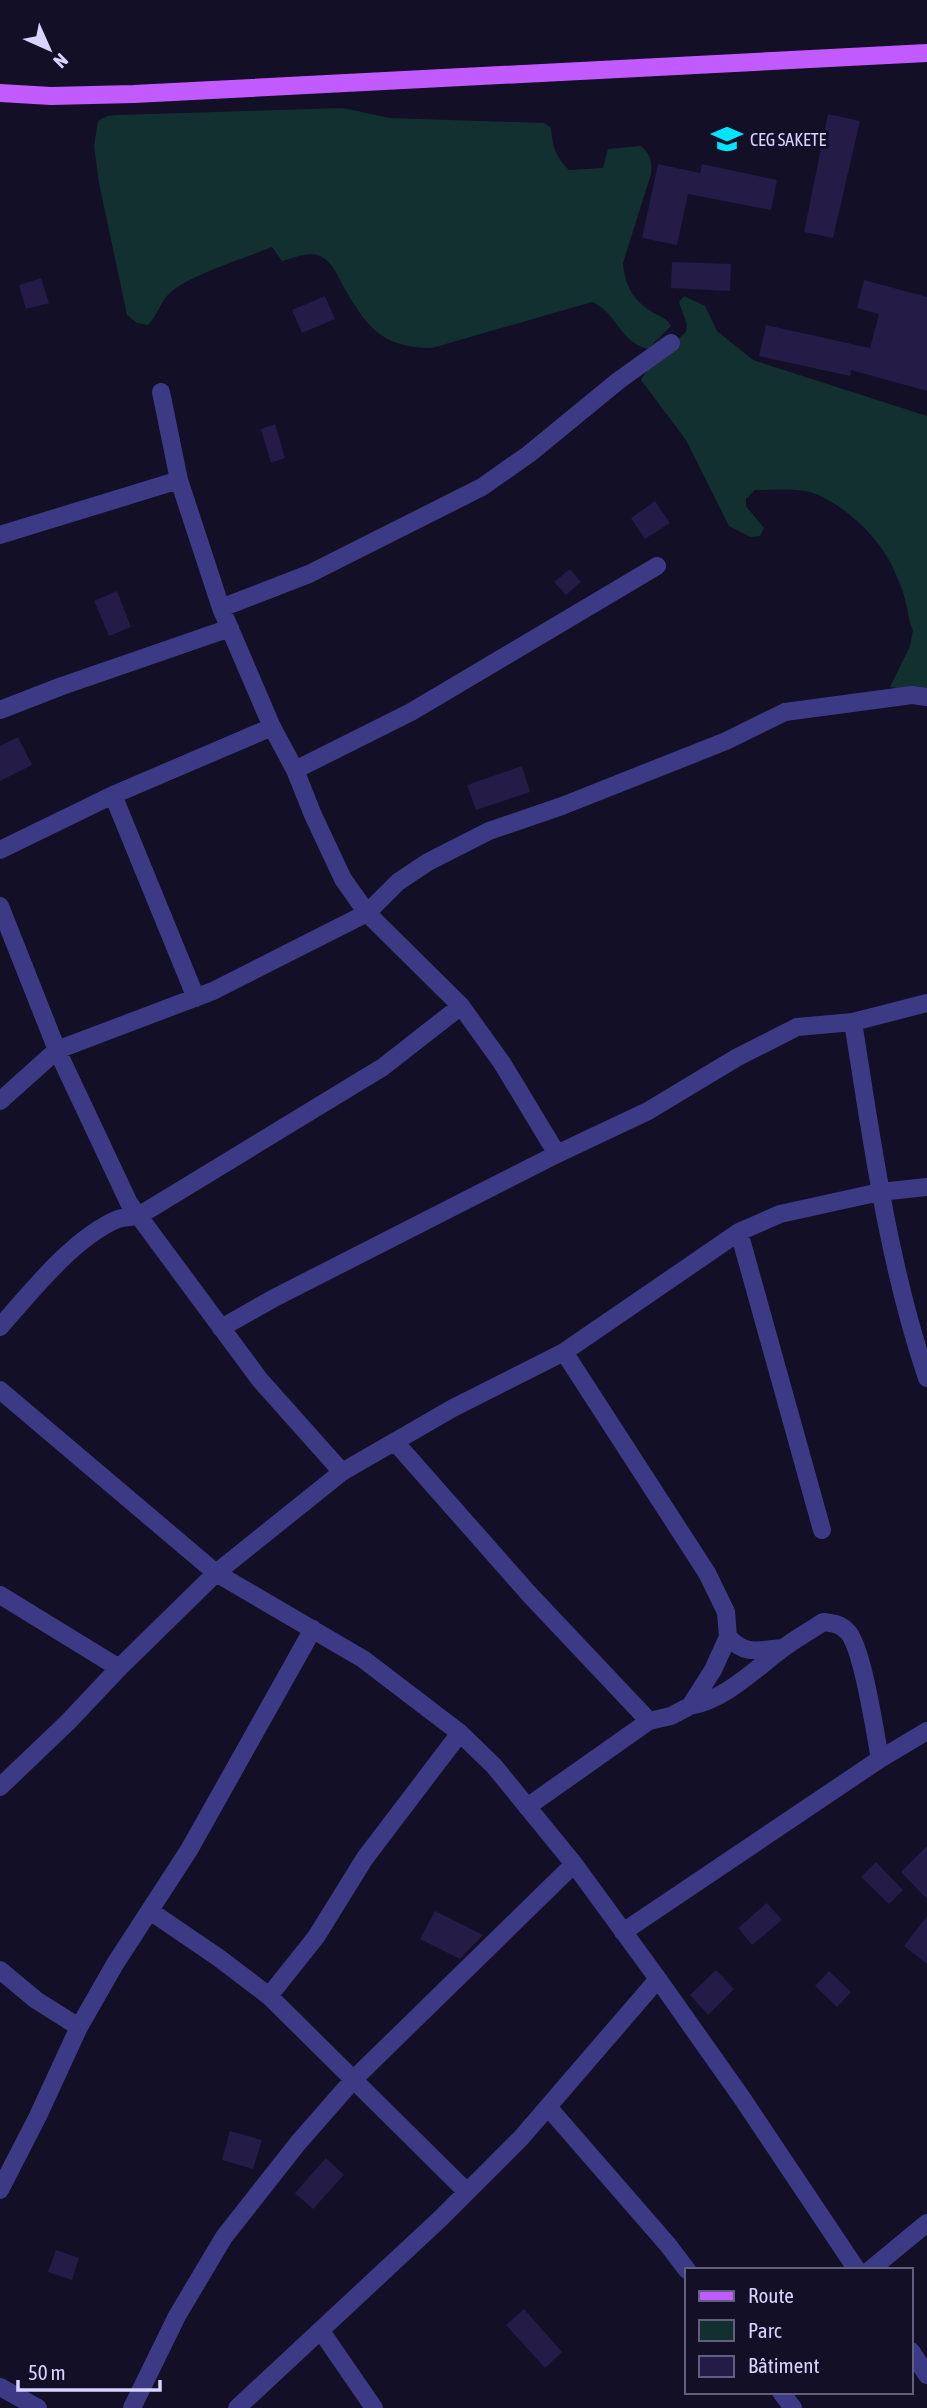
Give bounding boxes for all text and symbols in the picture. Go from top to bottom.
north arrow [14,14,84,84]
text: N [49,49,73,73]
school or university icon: CEG SAKETE [710,122,744,156]
place label: CEG SAKETE [750,129,827,150]
legend [685,2268,913,2394]
text: Route [748,2283,794,2307]
text: Parc [748,2318,782,2342]
scale bar [18,2348,159,2392]
text: Bâtiment [748,2353,819,2377]
text: 50 m [28,2360,66,2384]

